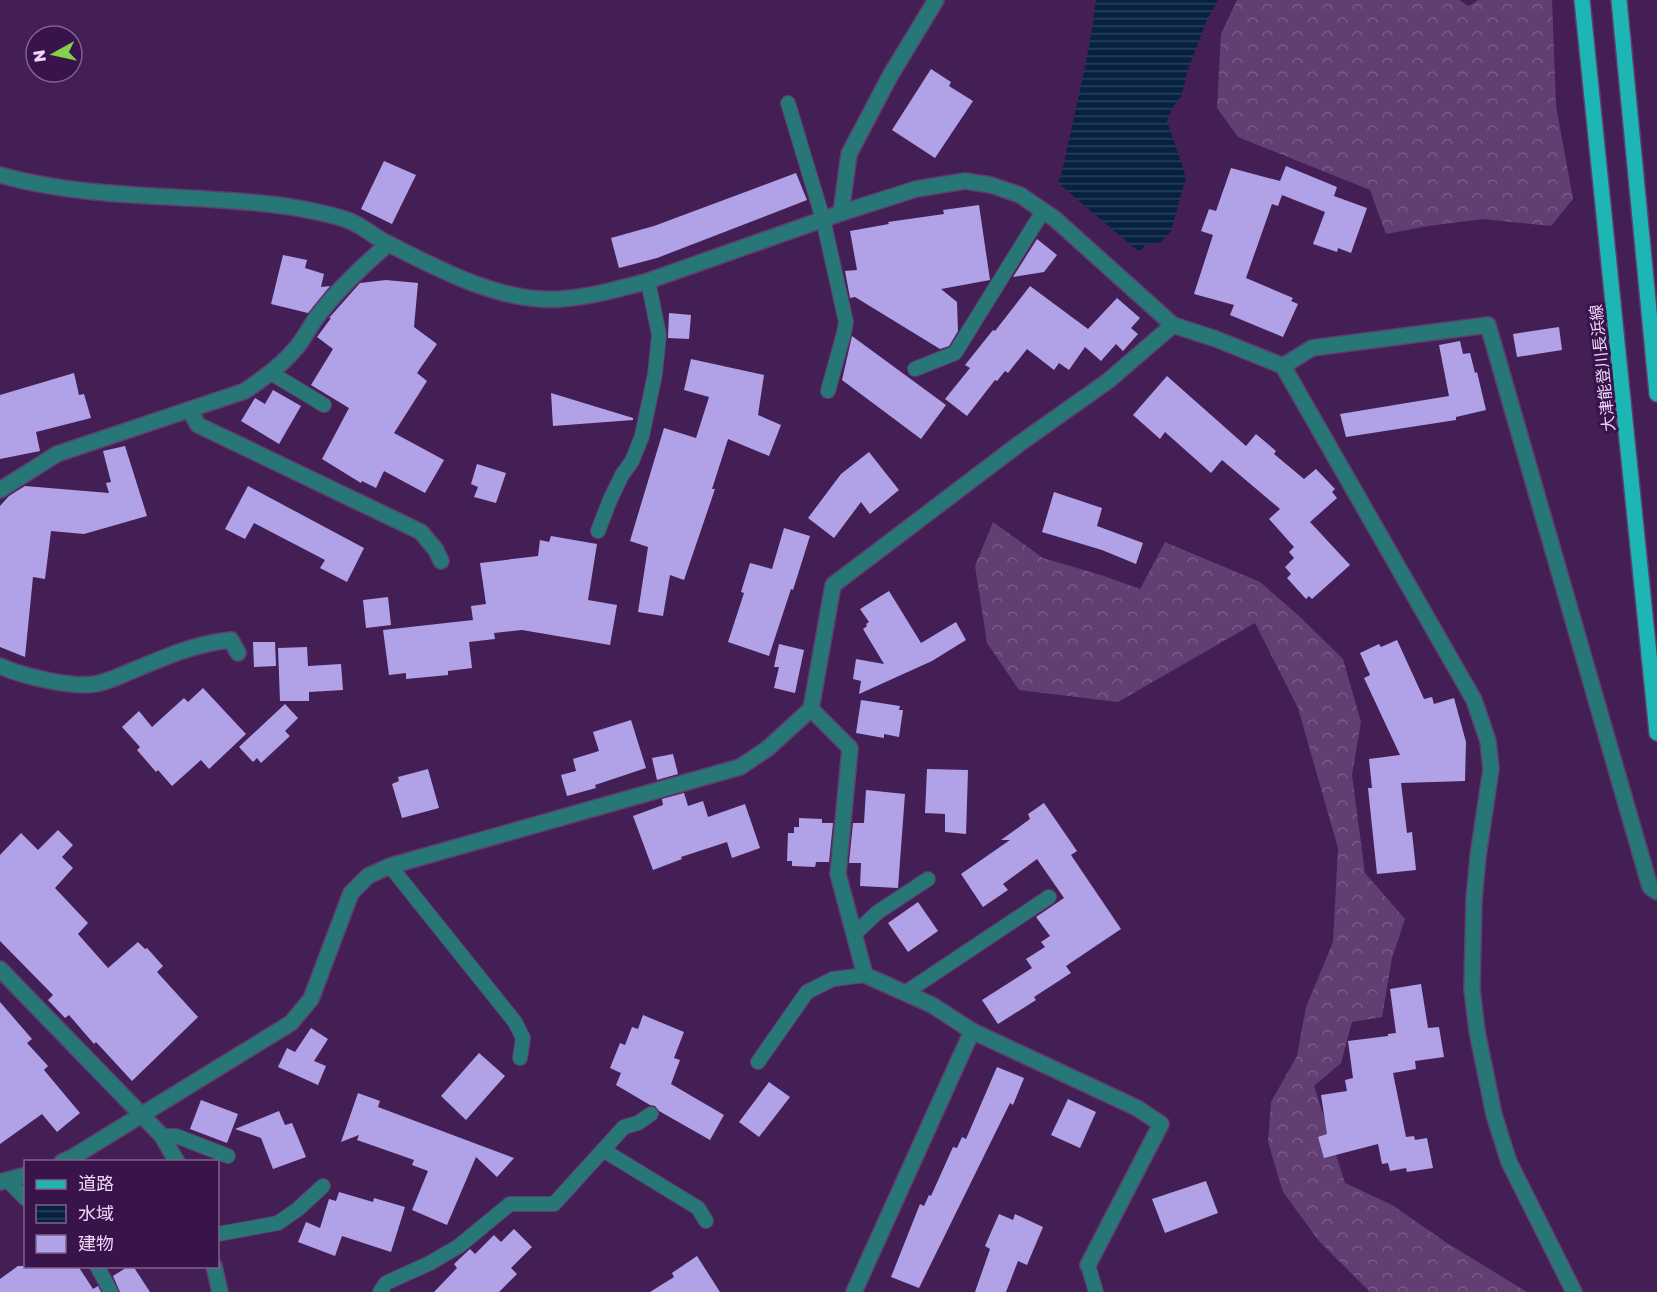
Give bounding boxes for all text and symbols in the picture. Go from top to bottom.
north arrow [24,24,84,84]
text: N [28,49,50,64]
street label: 大津能登川長浜線 [1585,303,1619,433]
legend [24,1160,219,1268]
text: 道路 [78,1172,114,1194]
text: 水域 [78,1202,114,1224]
text: 建物 [78,1232,114,1254]

